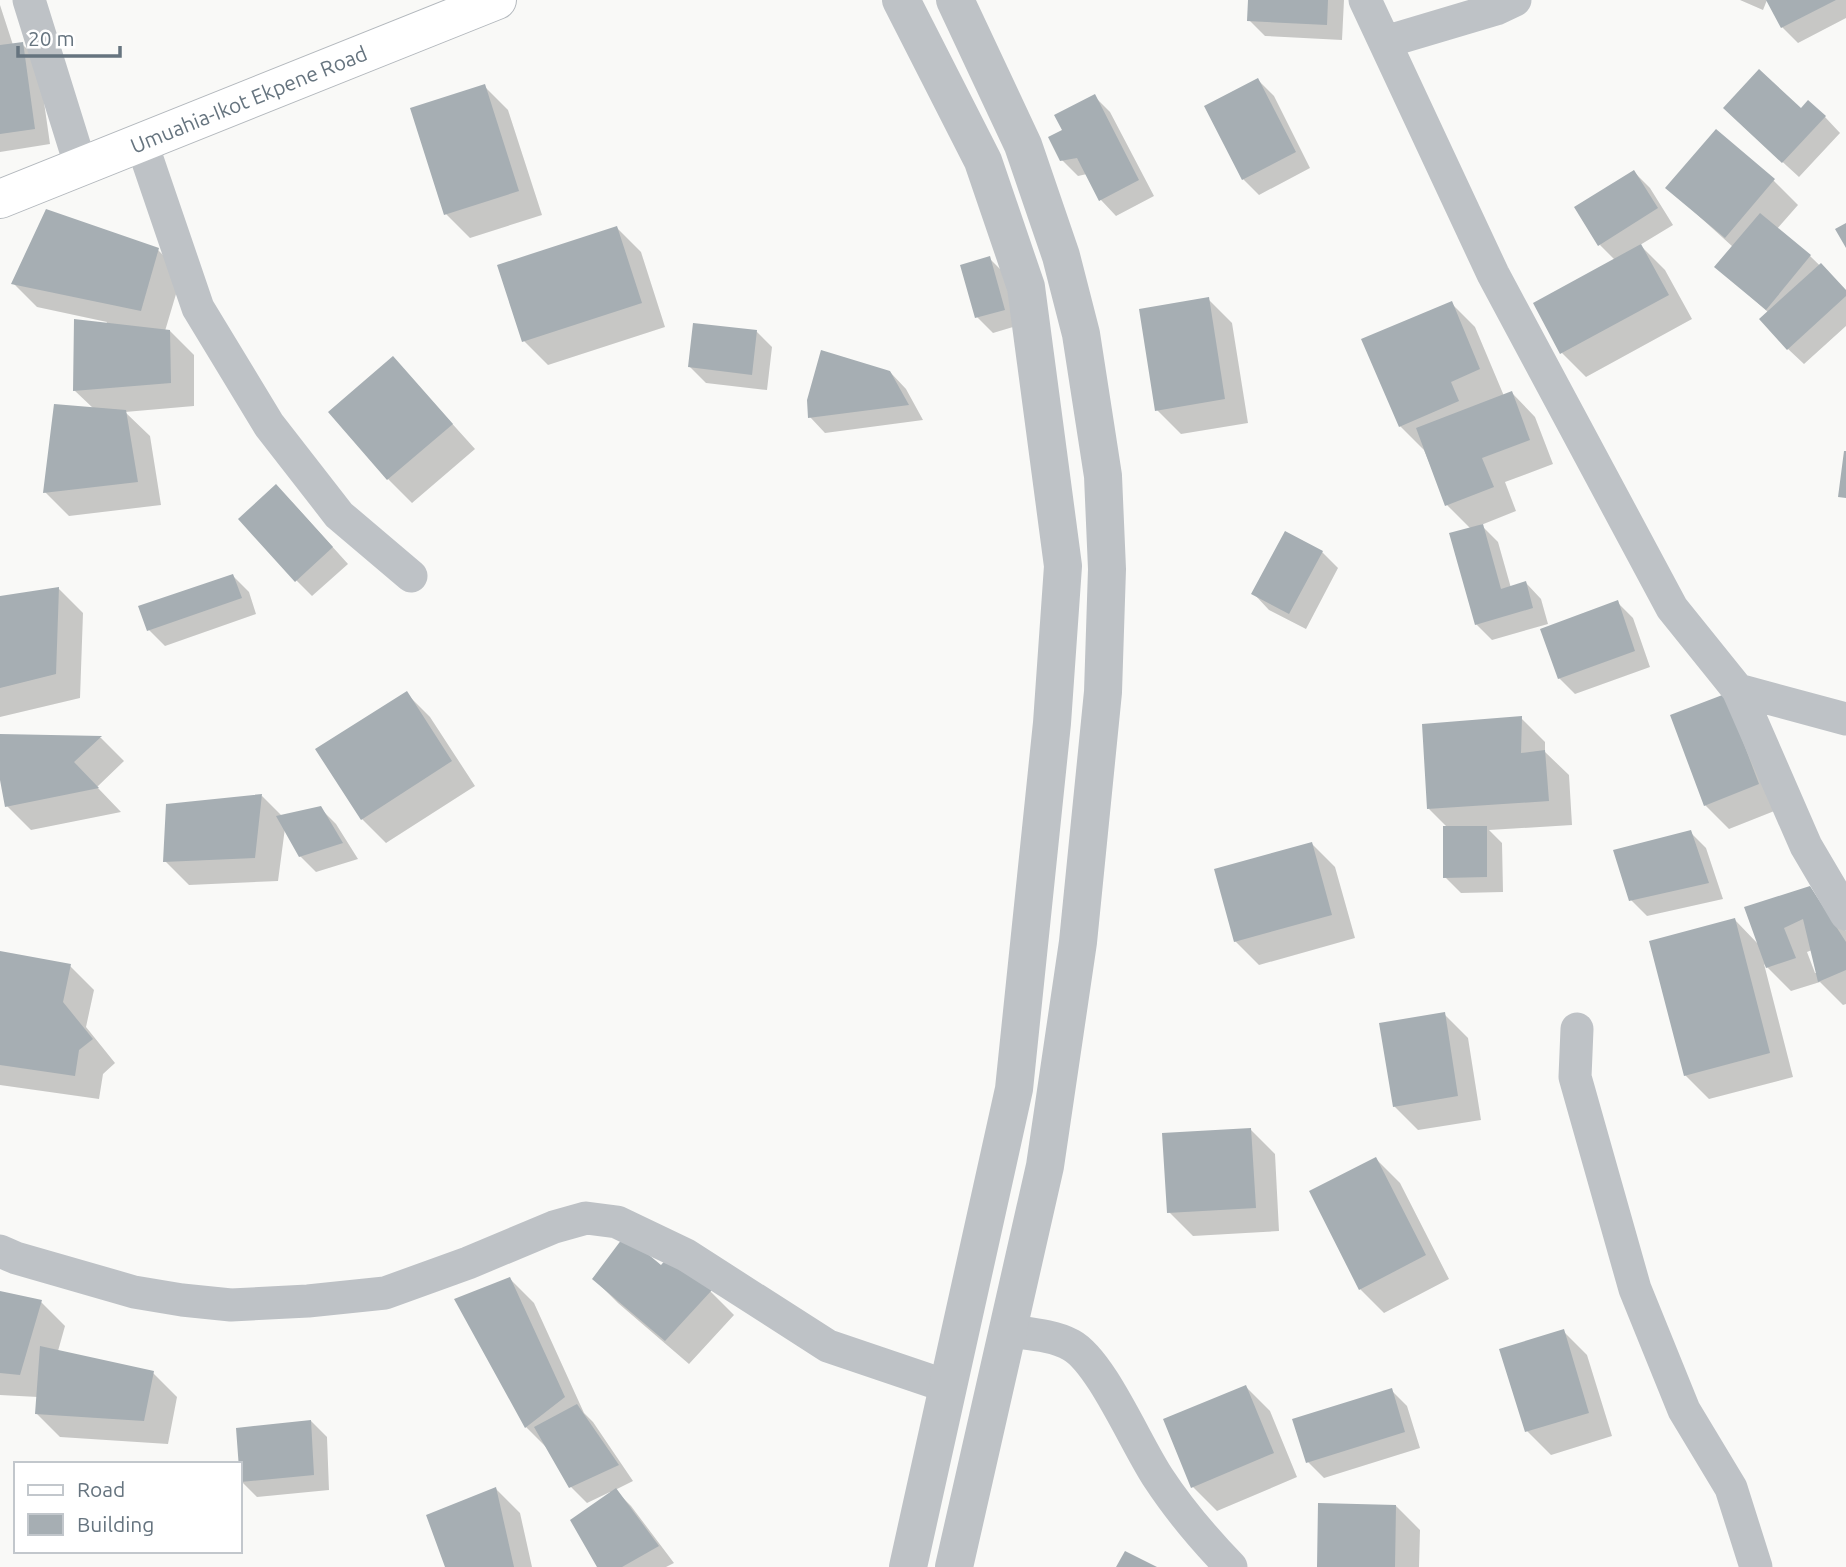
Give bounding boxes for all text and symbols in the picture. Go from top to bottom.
scale bar [18,14,119,58]
text: 20 m [28,26,75,50]
street label: Umuahia-Ikot Ekpene Road [127,41,370,158]
legend [14,1462,242,1553]
text: Road [77,1477,125,1501]
text: Building [77,1512,154,1536]

